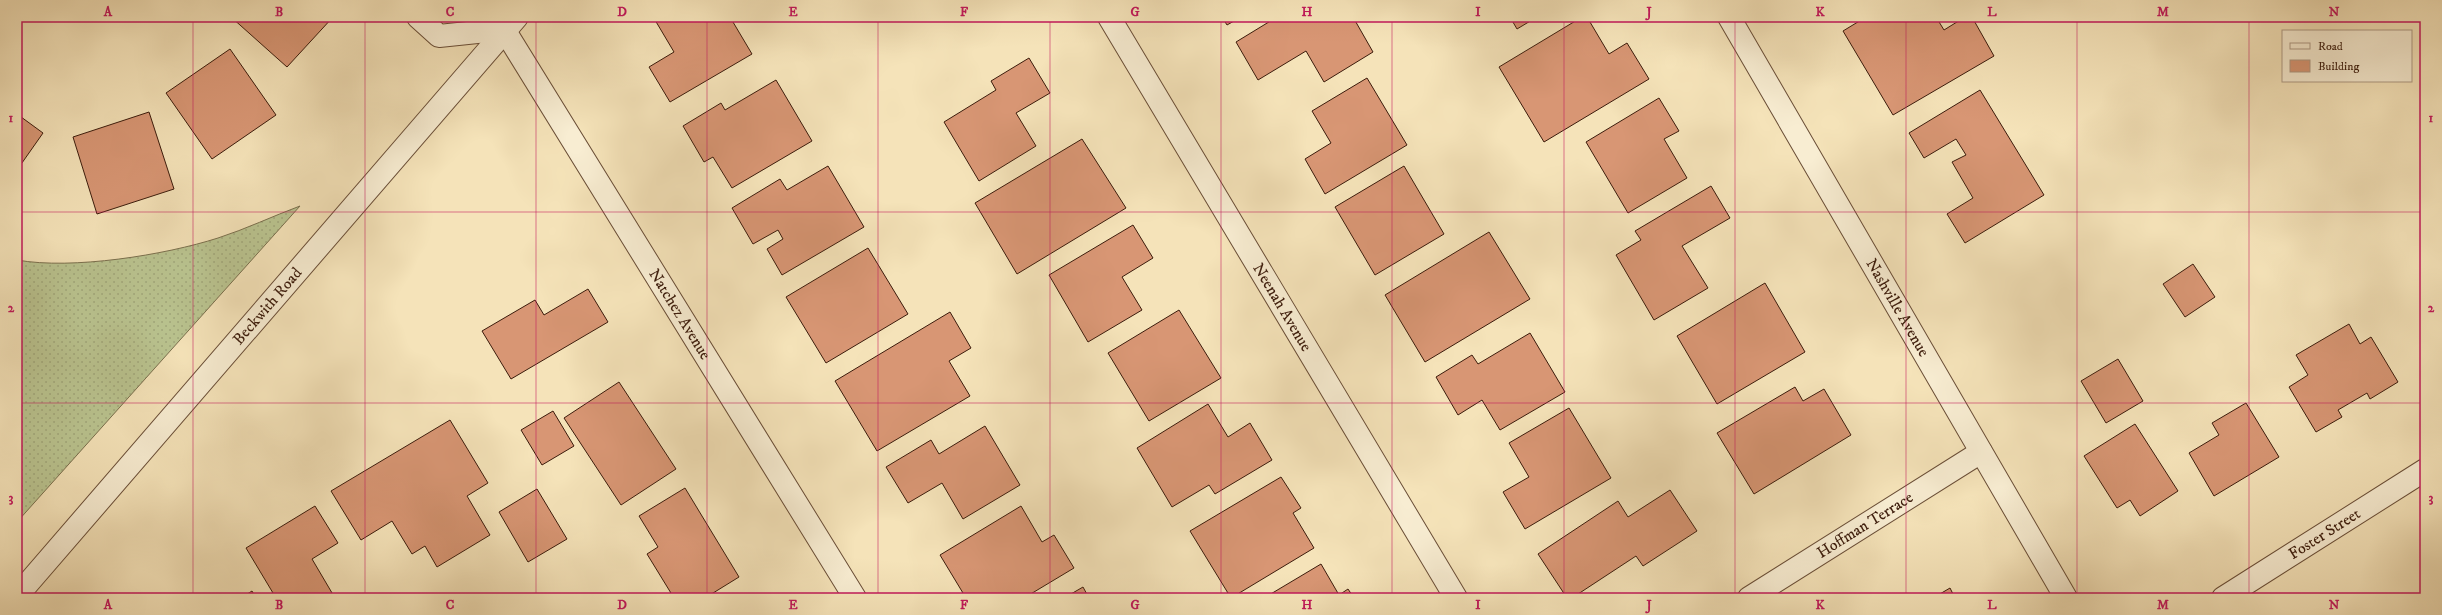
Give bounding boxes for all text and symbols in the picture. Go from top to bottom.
text: A [103,4,113,20]
text: B [275,4,283,20]
text: C [446,4,455,20]
text: D [617,4,627,20]
text: E [788,4,798,20]
text: F [960,4,969,20]
text: G [1130,4,1140,20]
text: H [1302,4,1313,20]
text: I [1475,4,1481,20]
text: J [1644,4,1652,21]
text: K [1815,4,1825,20]
text: L [1987,4,1997,20]
text: M [2157,4,2169,20]
text: N [2329,4,2340,20]
legend [2282,30,2412,82]
text: Road [2318,39,2343,54]
text: Building [2318,59,2359,74]
text: 1 [9,110,14,126]
text: 1 [2429,110,2434,126]
street label: Nashville Avenue [1861,255,1934,361]
street label: Neenah Avenue [1248,259,1317,355]
street label: Beckwith Road [228,263,306,349]
street label: Natchez Avenue [644,265,716,364]
text: 2 [8,300,15,316]
text: 2 [2428,300,2435,316]
street label: Hoffman Terrace [1813,487,1917,563]
text: 3 [9,490,14,506]
text: 3 [2429,490,2434,506]
street label: Foster Street [2285,504,2364,564]
text: A [103,597,113,613]
text: B [275,597,283,613]
text: C [446,597,455,613]
text: D [617,597,627,613]
text: E [788,597,798,613]
text: F [960,597,969,613]
text: G [1130,597,1140,613]
text: H [1302,597,1313,613]
text: I [1475,597,1481,613]
text: J [1644,597,1652,614]
text: K [1815,597,1825,613]
text: L [1987,597,1997,613]
text: M [2157,597,2169,613]
text: N [2329,597,2340,613]

